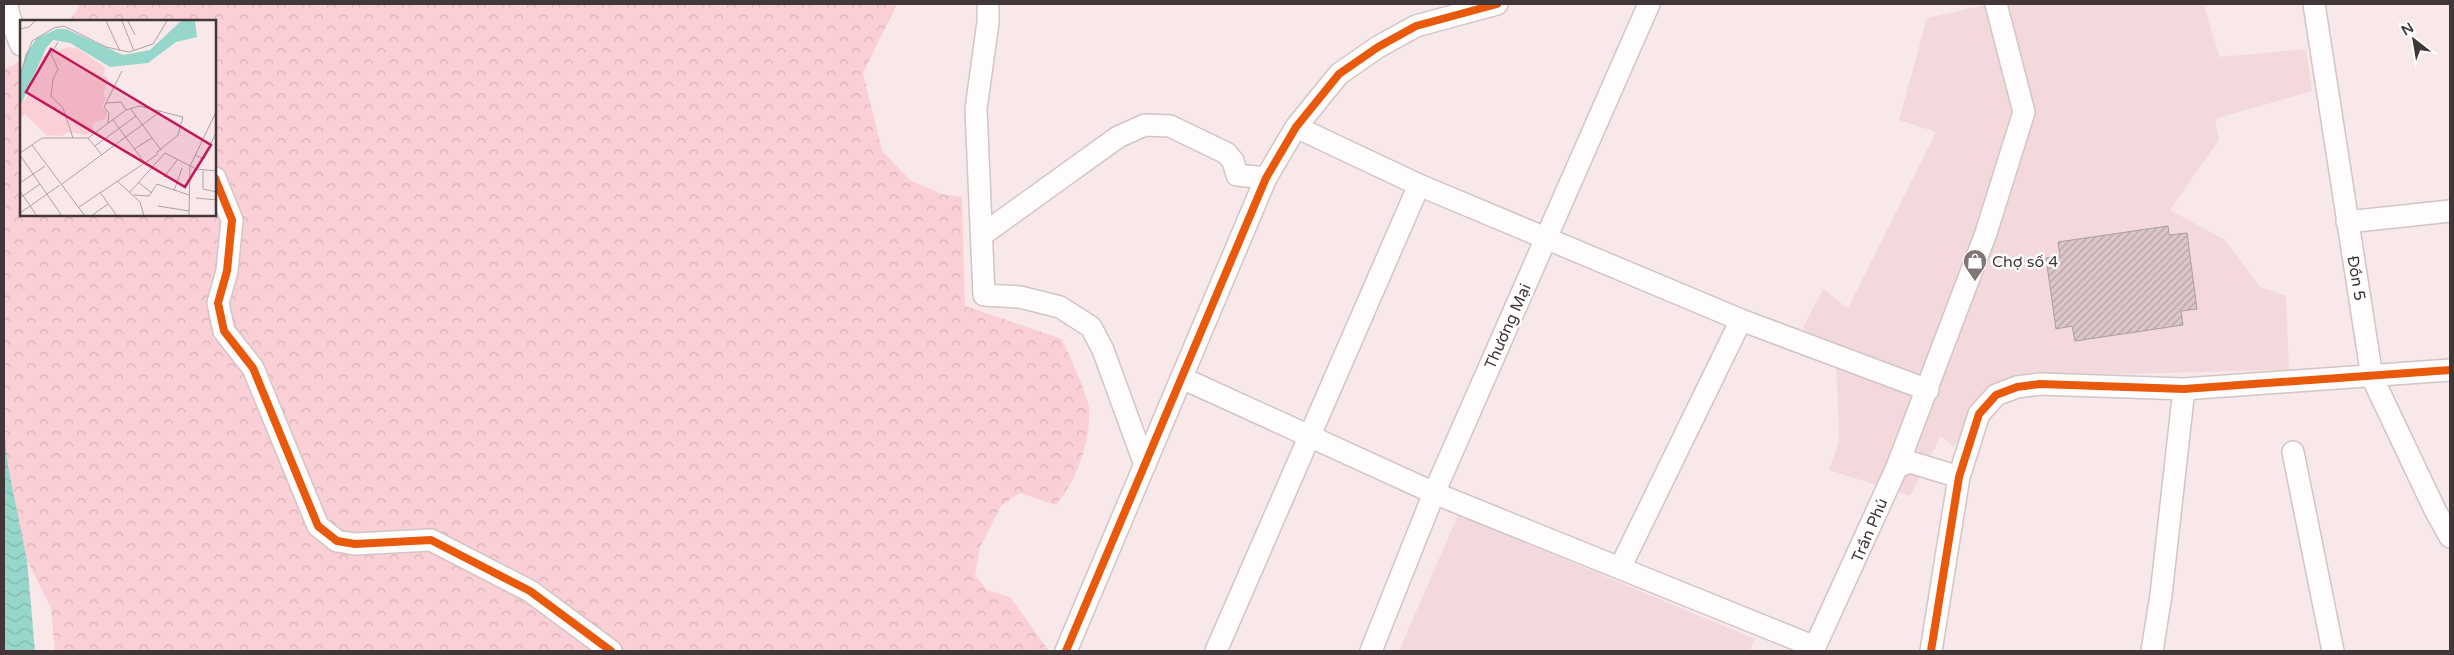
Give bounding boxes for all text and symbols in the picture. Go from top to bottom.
north arrow [2389,15,2439,65]
text: N [2398,19,2417,39]
inset map [20,20,216,216]
shop icon: Chợ số 4 [1962,248,1988,282]
place label: Chợ số 4 [1992,252,2058,272]
street label: Đồn 5 [2342,254,2370,302]
street label: Thương Mại [1480,281,1536,372]
street label: Trần Phú [1847,495,1892,566]

